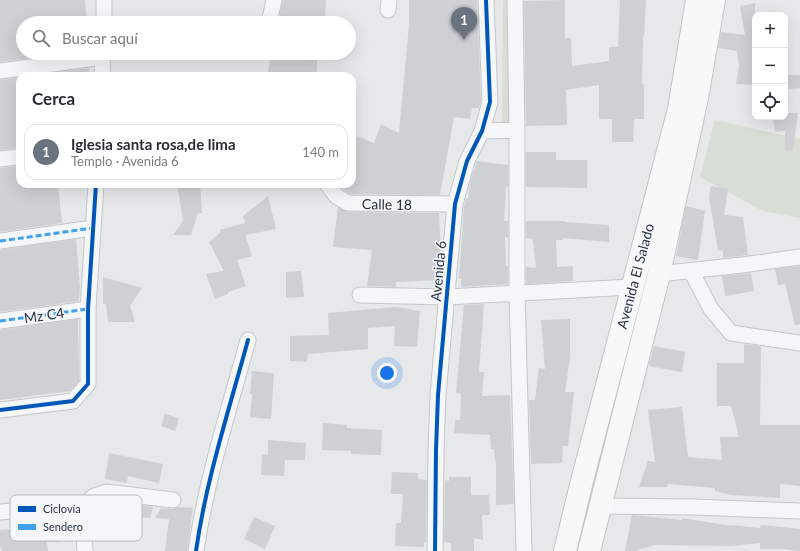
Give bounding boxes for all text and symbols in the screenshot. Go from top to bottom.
pin: 1 [451,7,477,40]
map controls [752,12,788,120]
button: + [752,12,788,48]
search box [16,16,356,60]
icon: search [30,27,52,49]
text: Buscar aquí [62,29,138,47]
button: − [752,48,788,84]
button: locate [752,84,788,120]
text: Cerca [32,88,75,109]
text: Iglesia santa rosa,de lima [71,135,236,153]
text: 1 [42,144,50,160]
text: 140 m [302,144,339,160]
text: Templo · Avenida 6 [71,153,179,169]
street label: Calle 18 [362,195,412,213]
street label: Avenida El Salado [613,221,657,331]
street label: Avenida 6 [427,240,449,302]
street label: Mz C4 [23,304,65,326]
your location [377,363,397,383]
legend [10,495,142,541]
text: Ciclovía [43,502,81,515]
text: Sendero [43,520,83,533]

